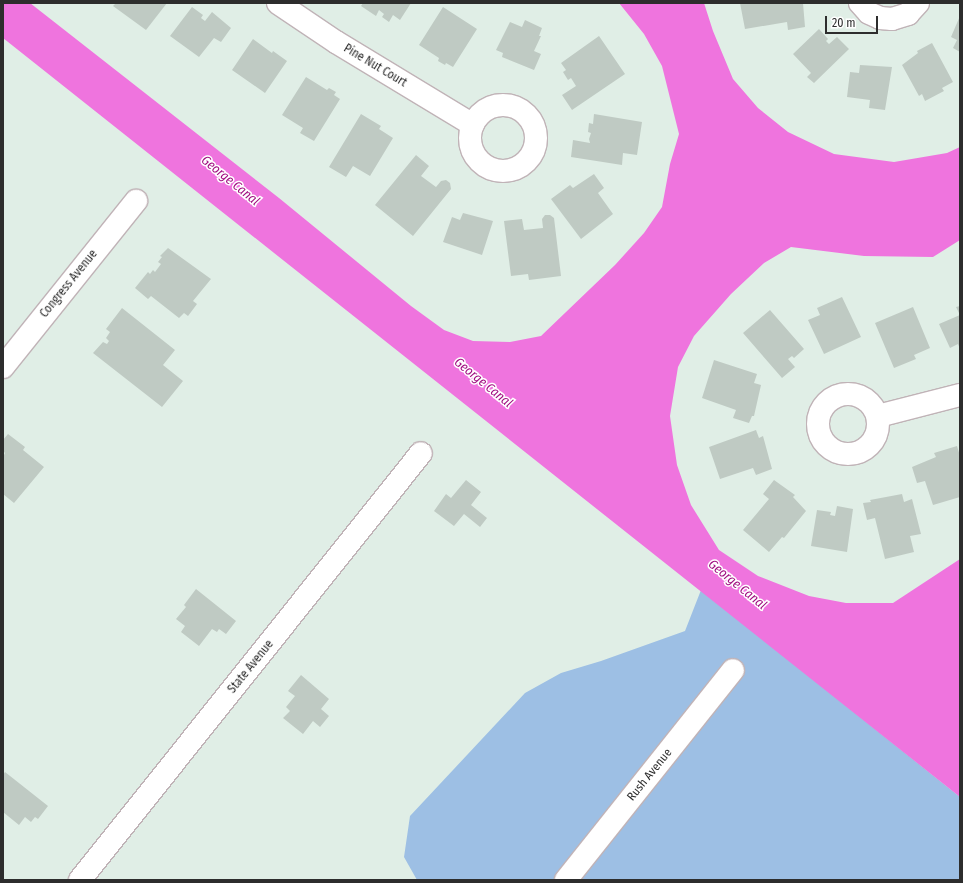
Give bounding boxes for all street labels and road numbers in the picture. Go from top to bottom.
street label: Pine Nut Court [341,41,409,91]
street label: Congress Avenue [37,247,101,321]
street label: State Avenue [225,638,277,696]
street label: Rush Avenue [625,746,675,804]

